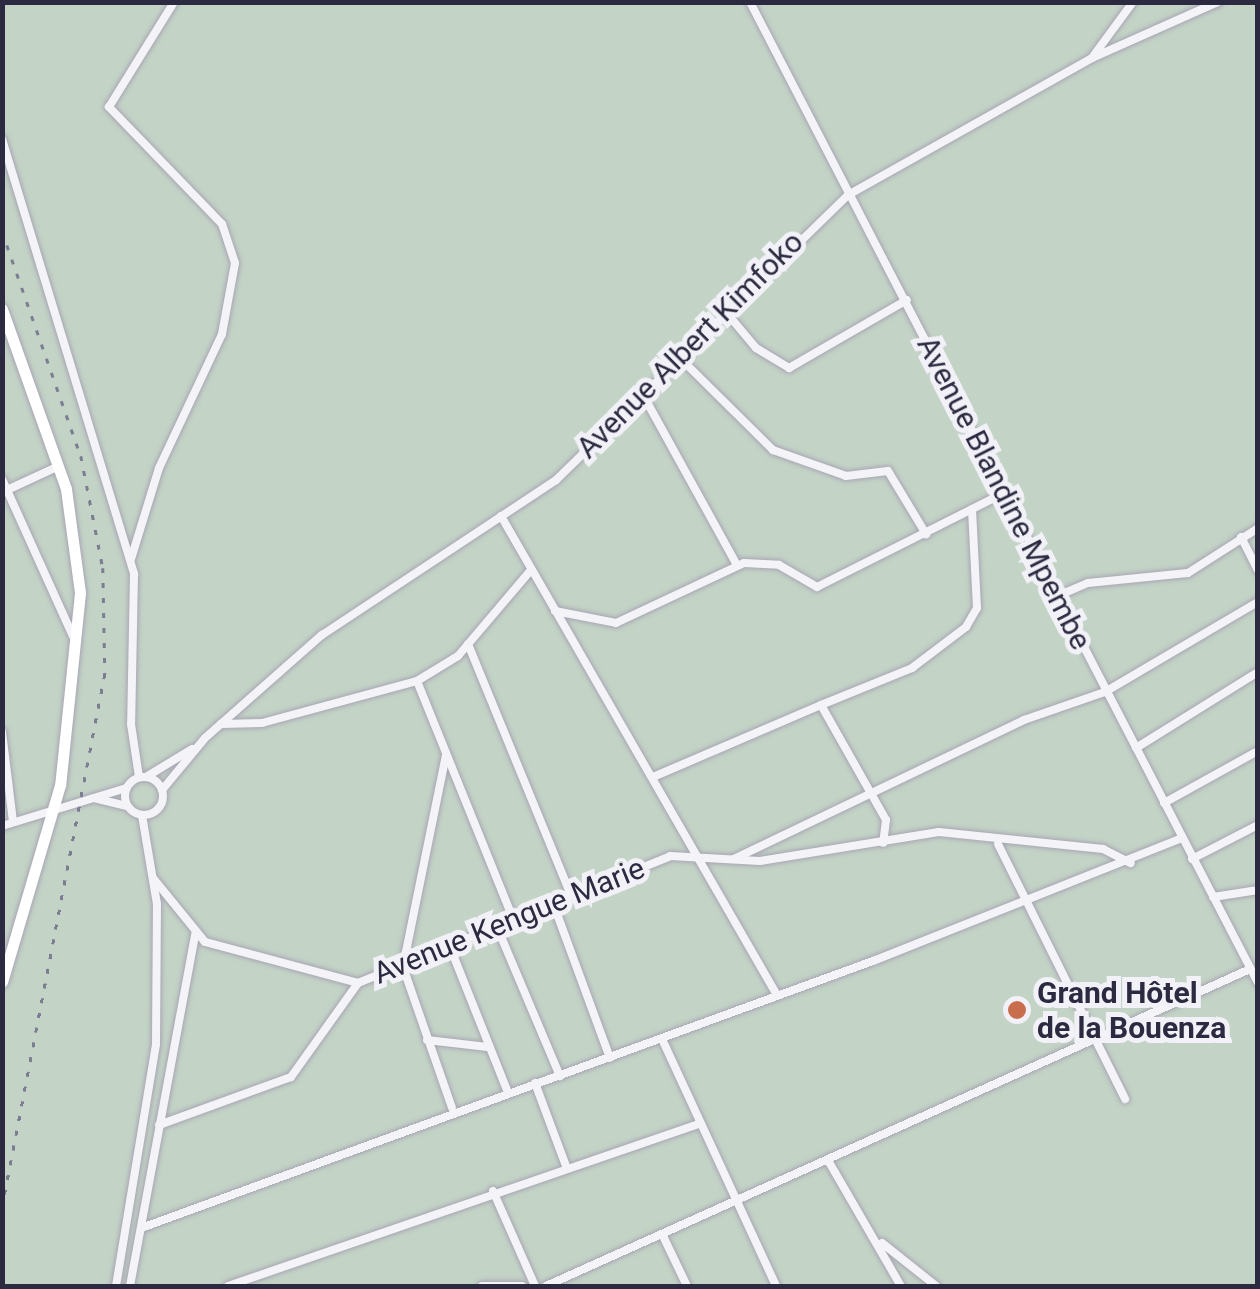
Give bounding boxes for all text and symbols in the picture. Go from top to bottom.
street label: Avenue Albert Kimfoko [569,224,811,466]
street label: Avenue Blandine Mpembe [909,330,1099,656]
street label: Avenue Kengue Marie [368,850,650,992]
place label: Grand Hôtel de la Bouenza [1037,975,1226,1046]
marker: Grand Hôtel de la Bouenza [1006,999,1028,1021]

